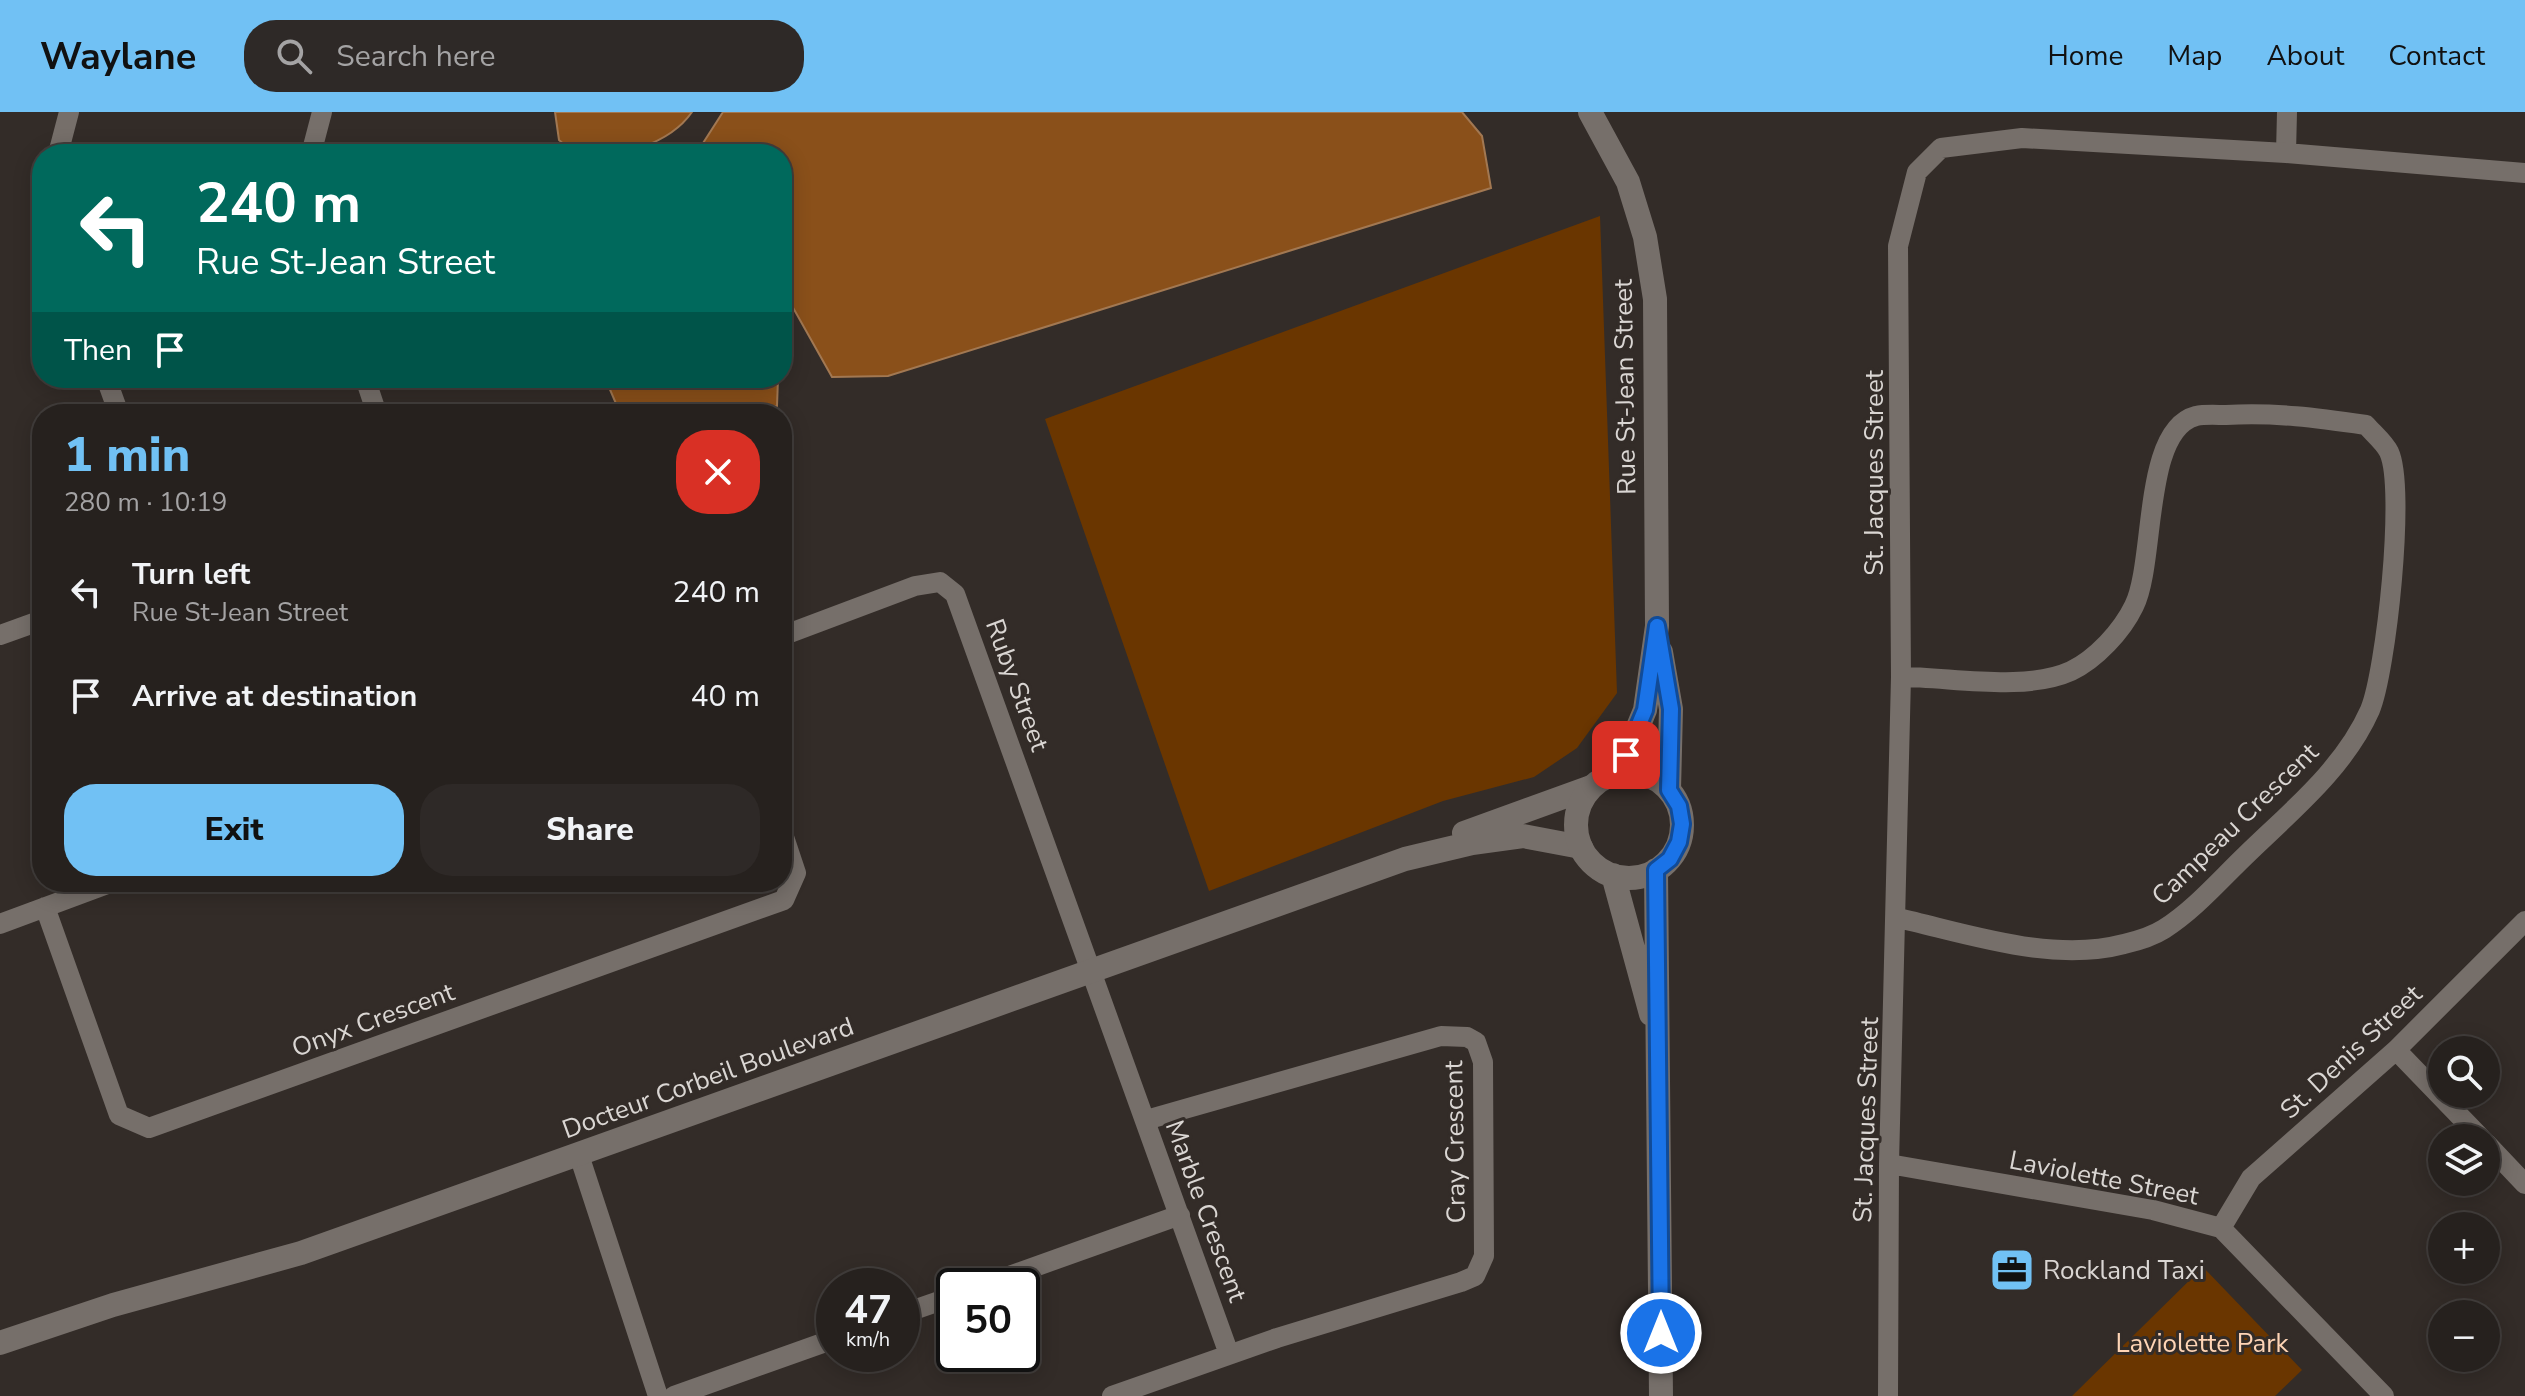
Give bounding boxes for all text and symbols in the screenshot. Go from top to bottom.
search box [244,20,804,92]
text: Waylane [40,31,196,82]
icon: search [272,34,316,78]
text: Search here [336,36,495,77]
text: Home [2048,37,2123,75]
text: Map [2167,37,2222,75]
text: About [2266,37,2344,75]
text: Contact [2388,37,2485,75]
text: 240 m [196,165,361,242]
icon: left [64,176,168,280]
text: Rue St-Jean Street [196,238,495,287]
street label: Rue St-Jean Street [1606,278,1644,495]
icon: arrive [148,328,192,372]
text: Then [64,330,132,371]
street label: St. Jacques Street [1857,369,1892,576]
text: 1 min [64,422,190,488]
button: close [676,430,760,514]
text: 280 m · 10:19 [64,485,227,520]
text: Turn left [132,554,250,595]
icon: left [64,570,108,614]
text: 240 m [673,572,760,613]
text: Rue St-Jean Street [132,595,348,630]
street label: Ruby Street [977,614,1057,757]
icon: arrive [64,674,108,718]
text: Arrive at destination [132,676,417,717]
text: 40 m [691,676,760,717]
pin [1592,721,1660,789]
icon: arrive [1604,733,1648,777]
street label: Campeau Crescent [2144,735,2327,913]
button: Exit [64,784,404,876]
button: Share [420,784,760,876]
street label: Onyx Crescent [287,974,460,1066]
street label: St. Denis Street [2272,977,2430,1127]
street label: Docteur Corbeil Boulevard [557,1009,859,1147]
street label: St. Jacques Street [1845,1016,1887,1223]
map controls [2428,1036,2500,1372]
button: search [2428,1036,2500,1108]
street label: Cray Crescent [1436,1059,1474,1224]
street label: Marble Crescent [1157,1115,1255,1308]
button: layers [2428,1124,2500,1196]
street label: Laviolette Street [2006,1142,2203,1214]
button: + [2428,1212,2500,1284]
office icon: Rockland Taxi [1988,1246,2036,1294]
place label: Rockland Taxi [2043,1253,2205,1288]
speed limit sign: 50 [936,1268,1040,1372]
text: 47 [844,1283,892,1337]
position arrow [1619,1291,1703,1375]
button: − [2428,1300,2500,1372]
text: km/h [846,1326,890,1353]
park label: Laviolette Park [2115,1326,2290,1361]

